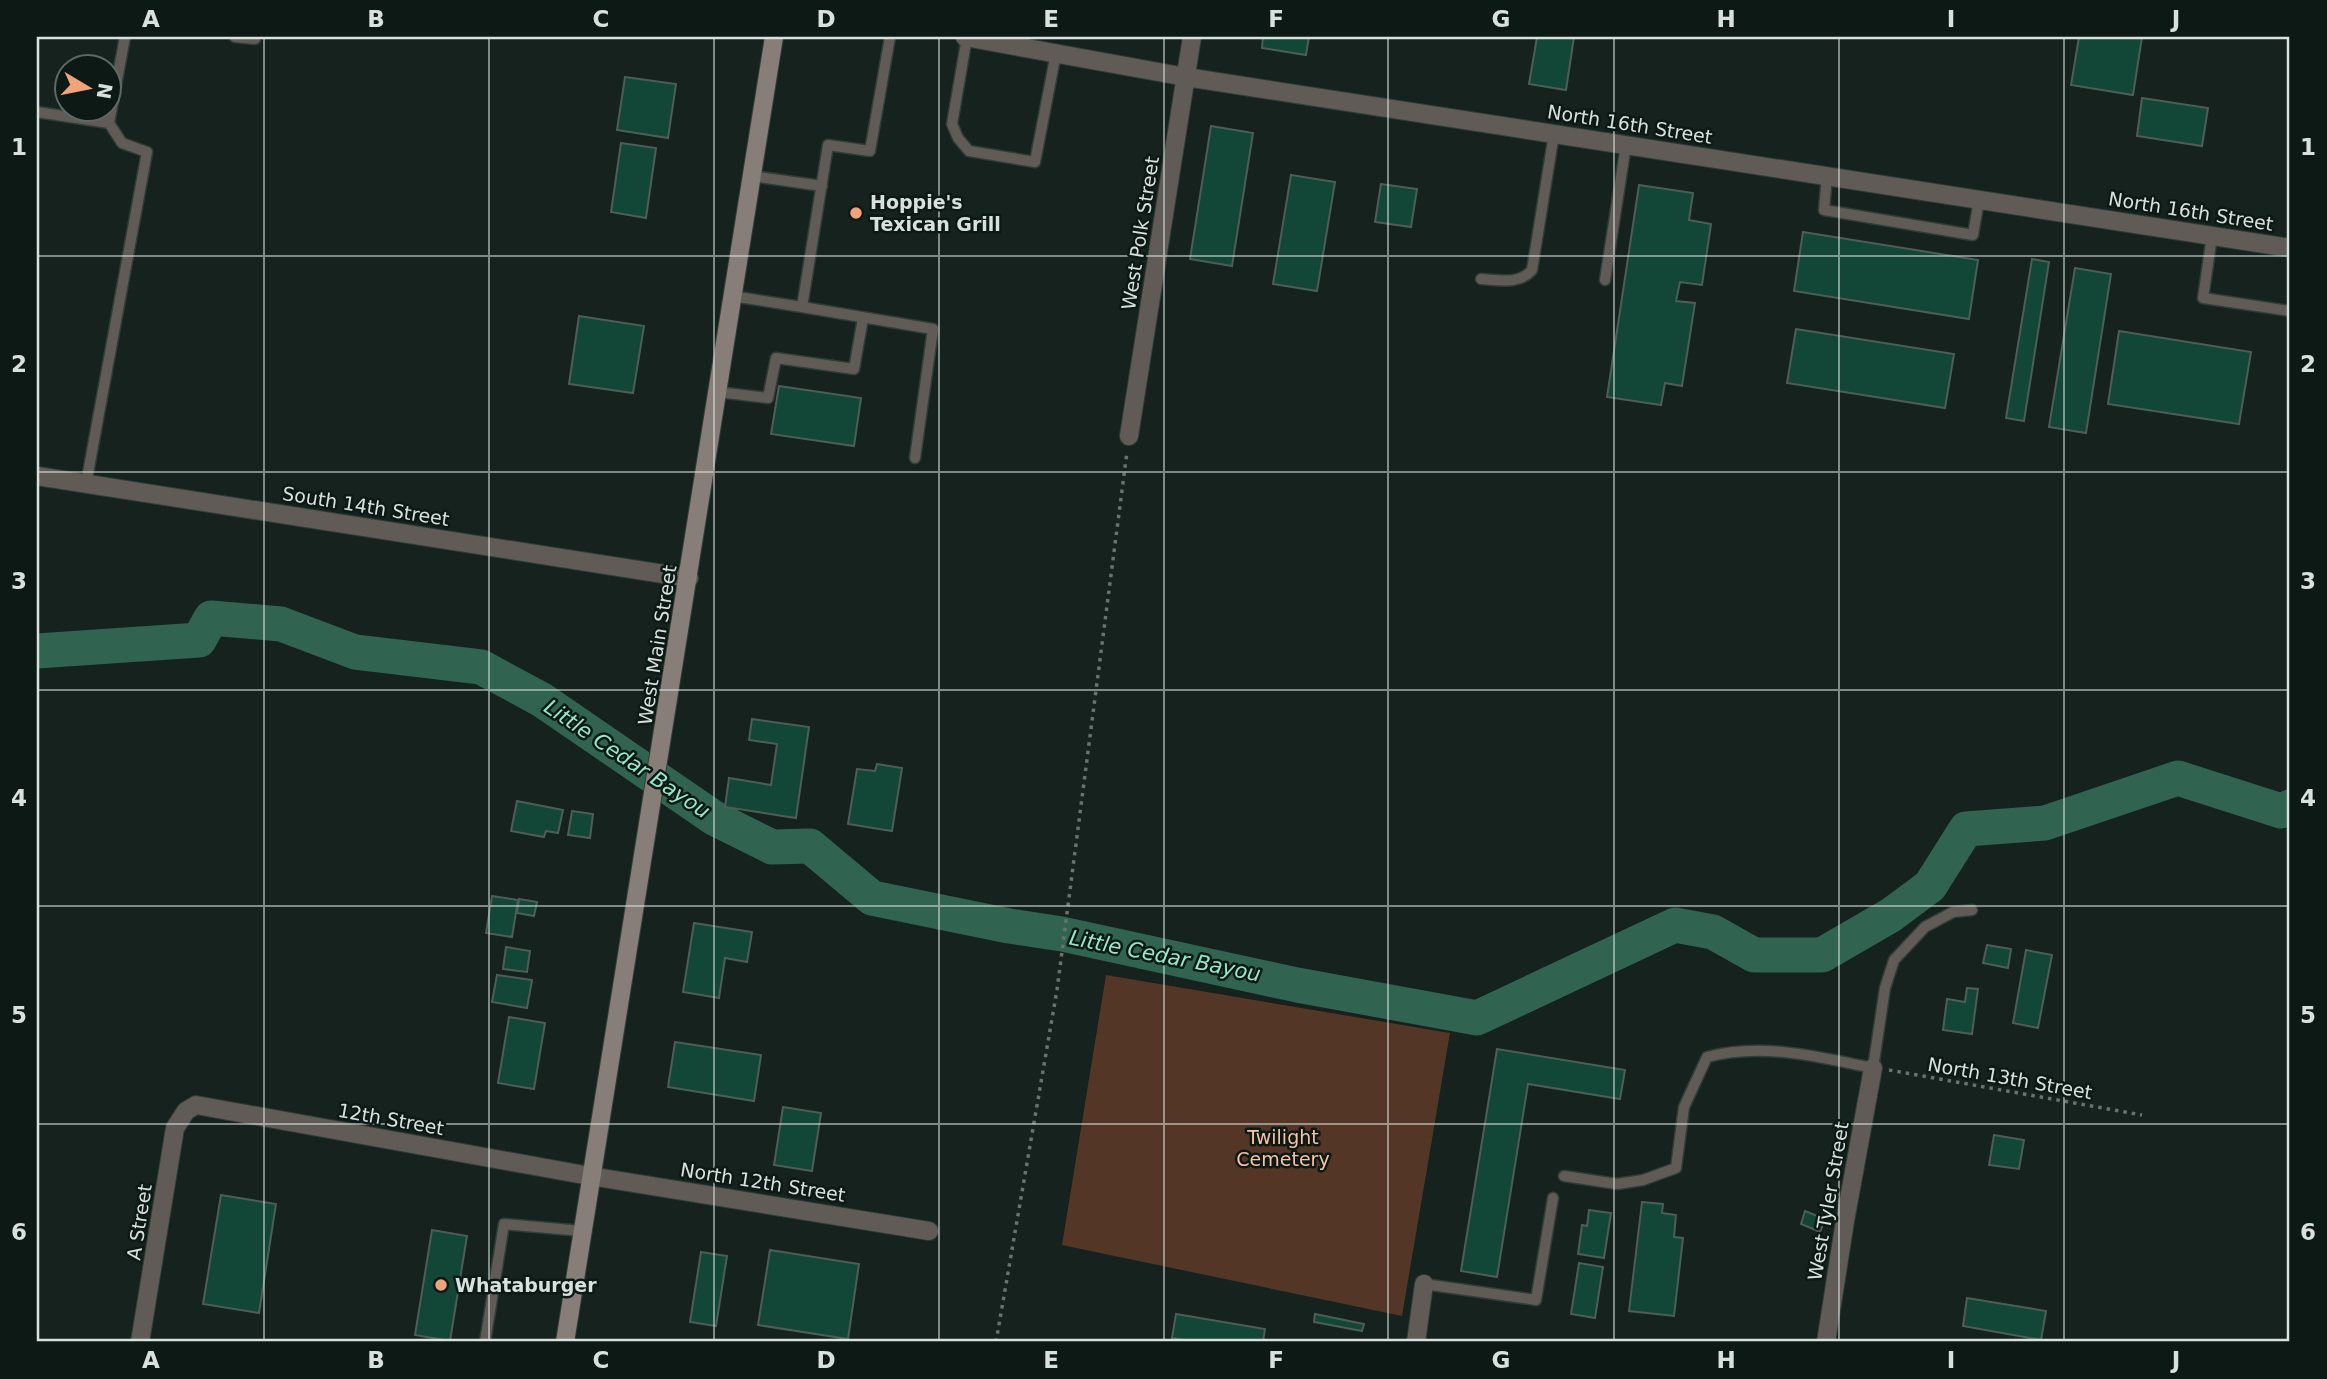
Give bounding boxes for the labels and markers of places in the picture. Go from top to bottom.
place label: Hoppie's Texican Grill [870,191,1001,235]
marker: Hoppie's Texican Grill [848,205,864,221]
place label: Whataburger [455,1274,597,1296]
marker: Whataburger [433,1277,449,1293]

